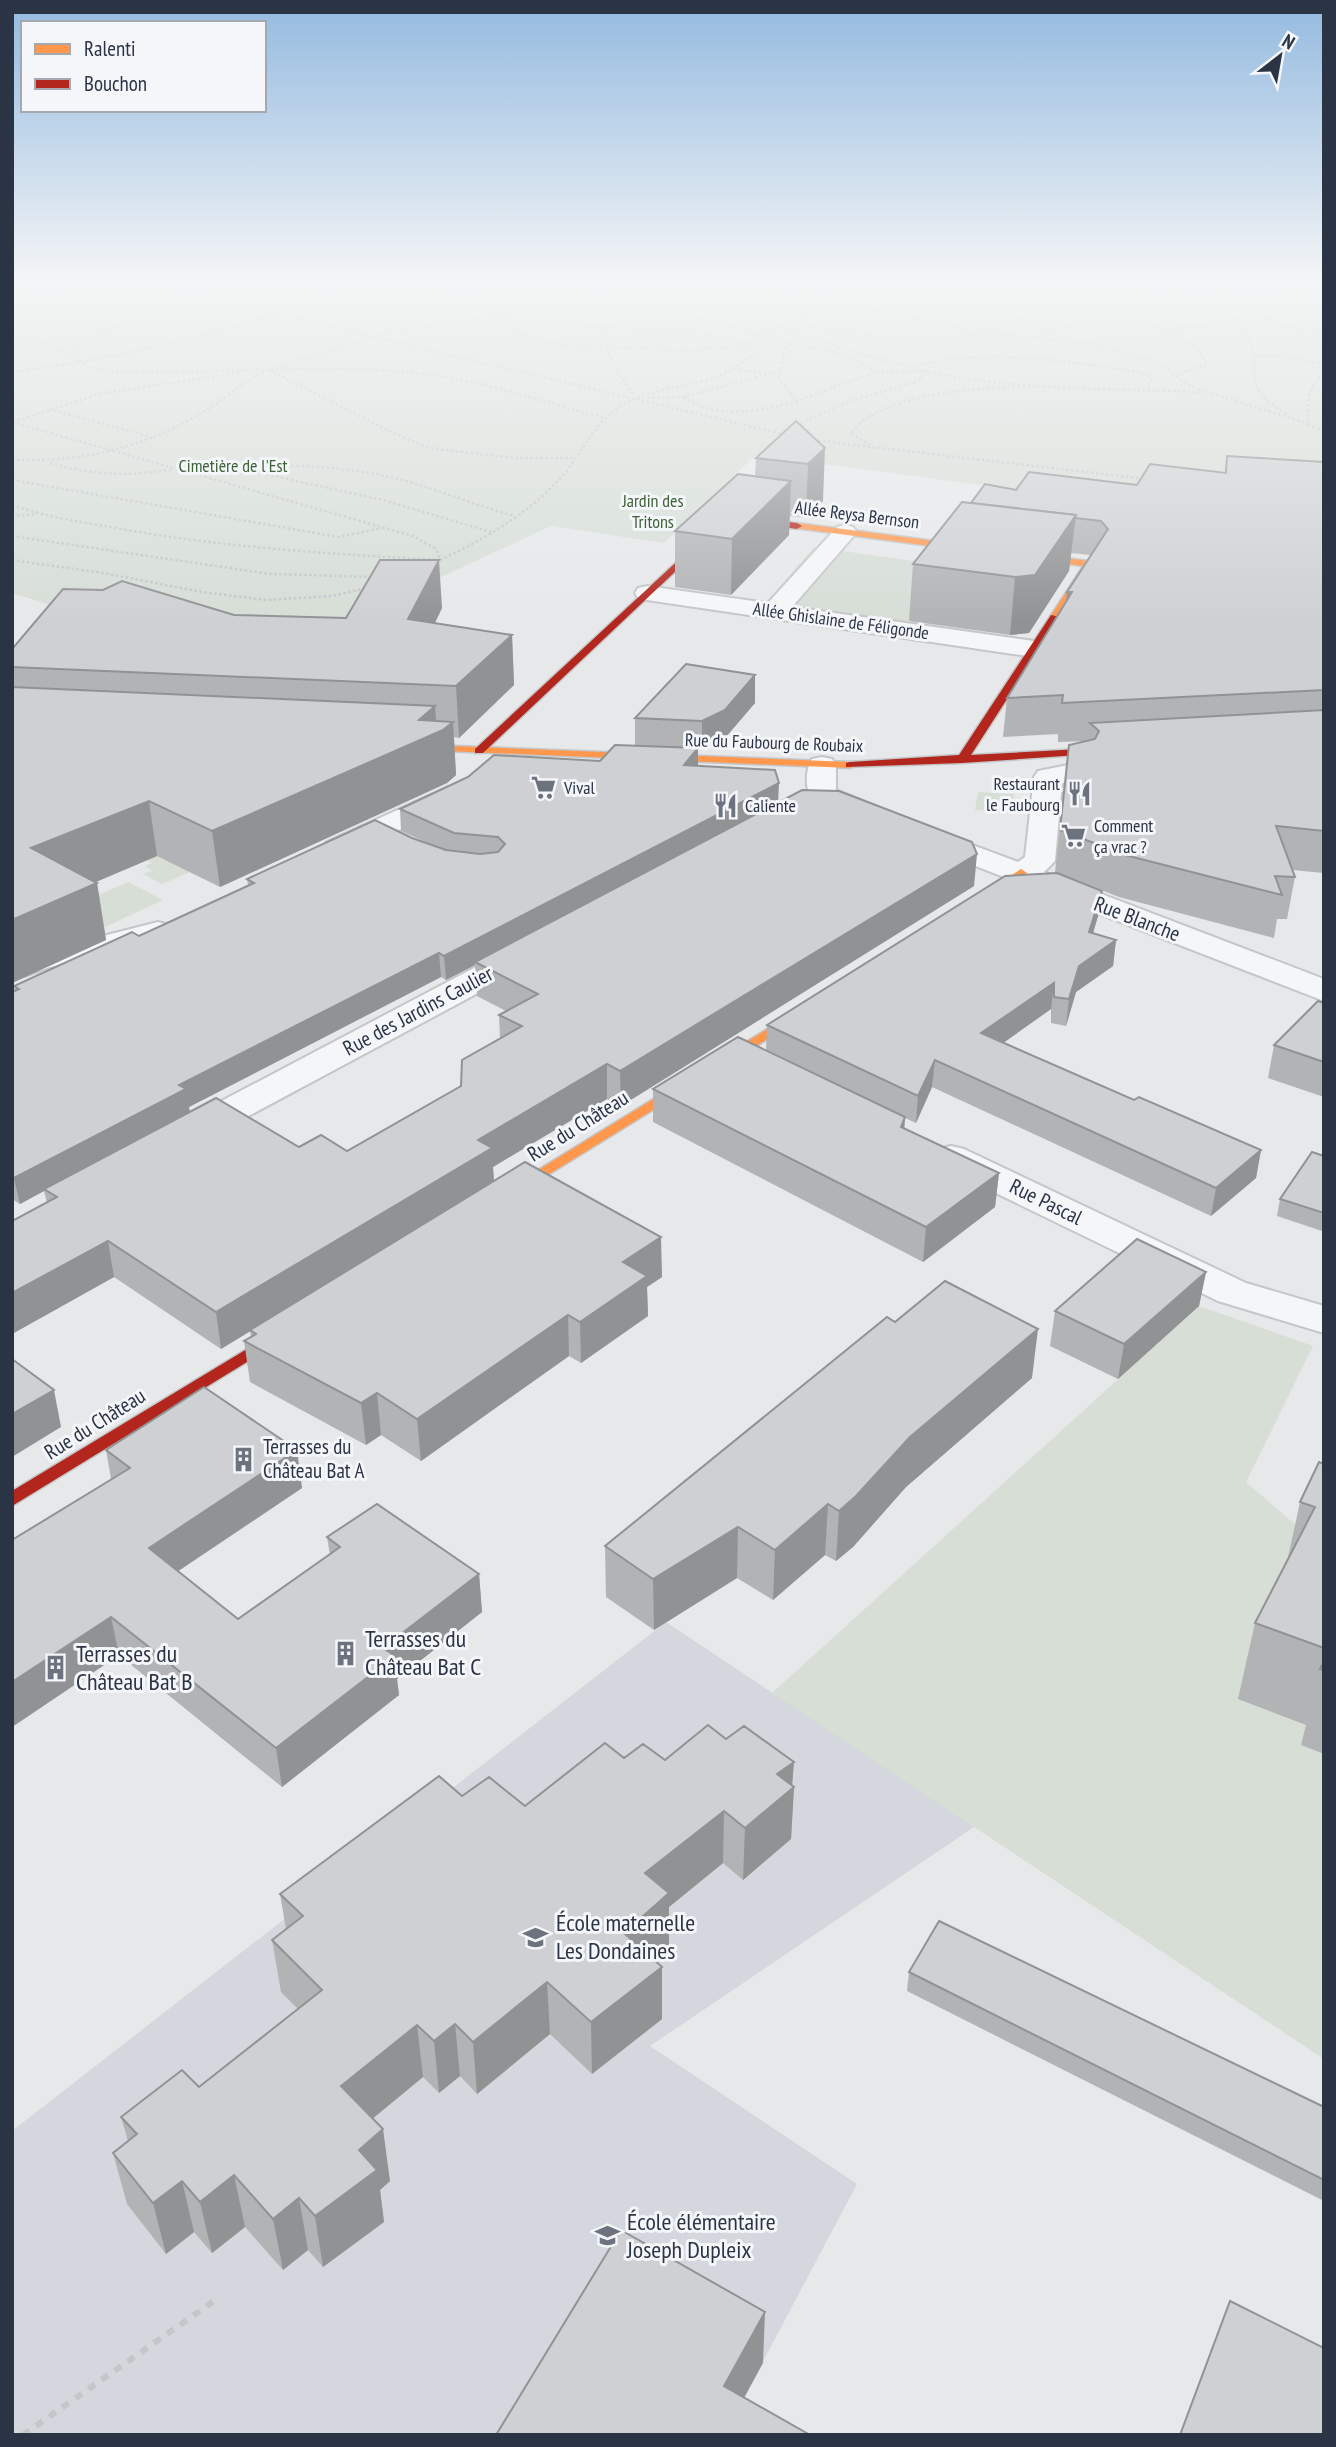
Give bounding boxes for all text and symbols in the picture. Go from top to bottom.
legend [21,21,266,112]
north arrow [1245,21,1315,91]
text: N [1278,28,1299,54]
text: Ralenti [84,35,136,62]
text: Bouchon [84,70,147,97]
park label: Cimetière de l'Est [178,454,288,477]
park label: Jardin des Tritons [621,489,684,533]
street label: Allée Reysa Bernson [794,495,920,534]
street label: Allée Ghislaine de Féligonde [752,597,930,644]
street label: Rue du Faubourg de Roubaix [684,728,864,757]
place label: Restaurant le Faubourg [986,772,1060,816]
supermarket icon: Vival [530,774,558,802]
place label: Vival [563,776,595,799]
restaurant icon: Restaurant le Faubourg [1066,780,1094,808]
restaurant icon: Caliente [711,792,739,820]
place label: Caliente [745,794,796,817]
place label: Comment ça vrac ? [1094,814,1153,858]
supermarket icon: Comment ça vrac ? [1060,822,1088,850]
street label: Rue Blanche [1090,890,1184,947]
street label: Rue des Jardins Caulier [338,960,498,1061]
street label: Rue du Château [522,1084,633,1167]
street label: Rue Pascal [1005,1172,1087,1231]
street label: Rue du Château [39,1382,150,1465]
place label: Terrasses du Château Bat A [263,1433,364,1484]
building icon: Terrasses du Château Bat A [229,1445,257,1473]
place label: Terrasses du Château Bat C [365,1623,481,1682]
place label: Terrasses du Château Bat B [76,1638,192,1697]
building icon: Terrasses du Château Bat C [331,1639,359,1667]
building icon: Terrasses du Château Bat B [42,1654,70,1682]
place label: École maternelle Les Dondaines [556,1907,695,1966]
school or university icon: École maternelle Les Dondaines [522,1923,550,1951]
place label: École élémentaire Joseph Dupleix [626,2206,776,2265]
school or university icon: École élémentaire Joseph Dupleix [593,2222,621,2250]

